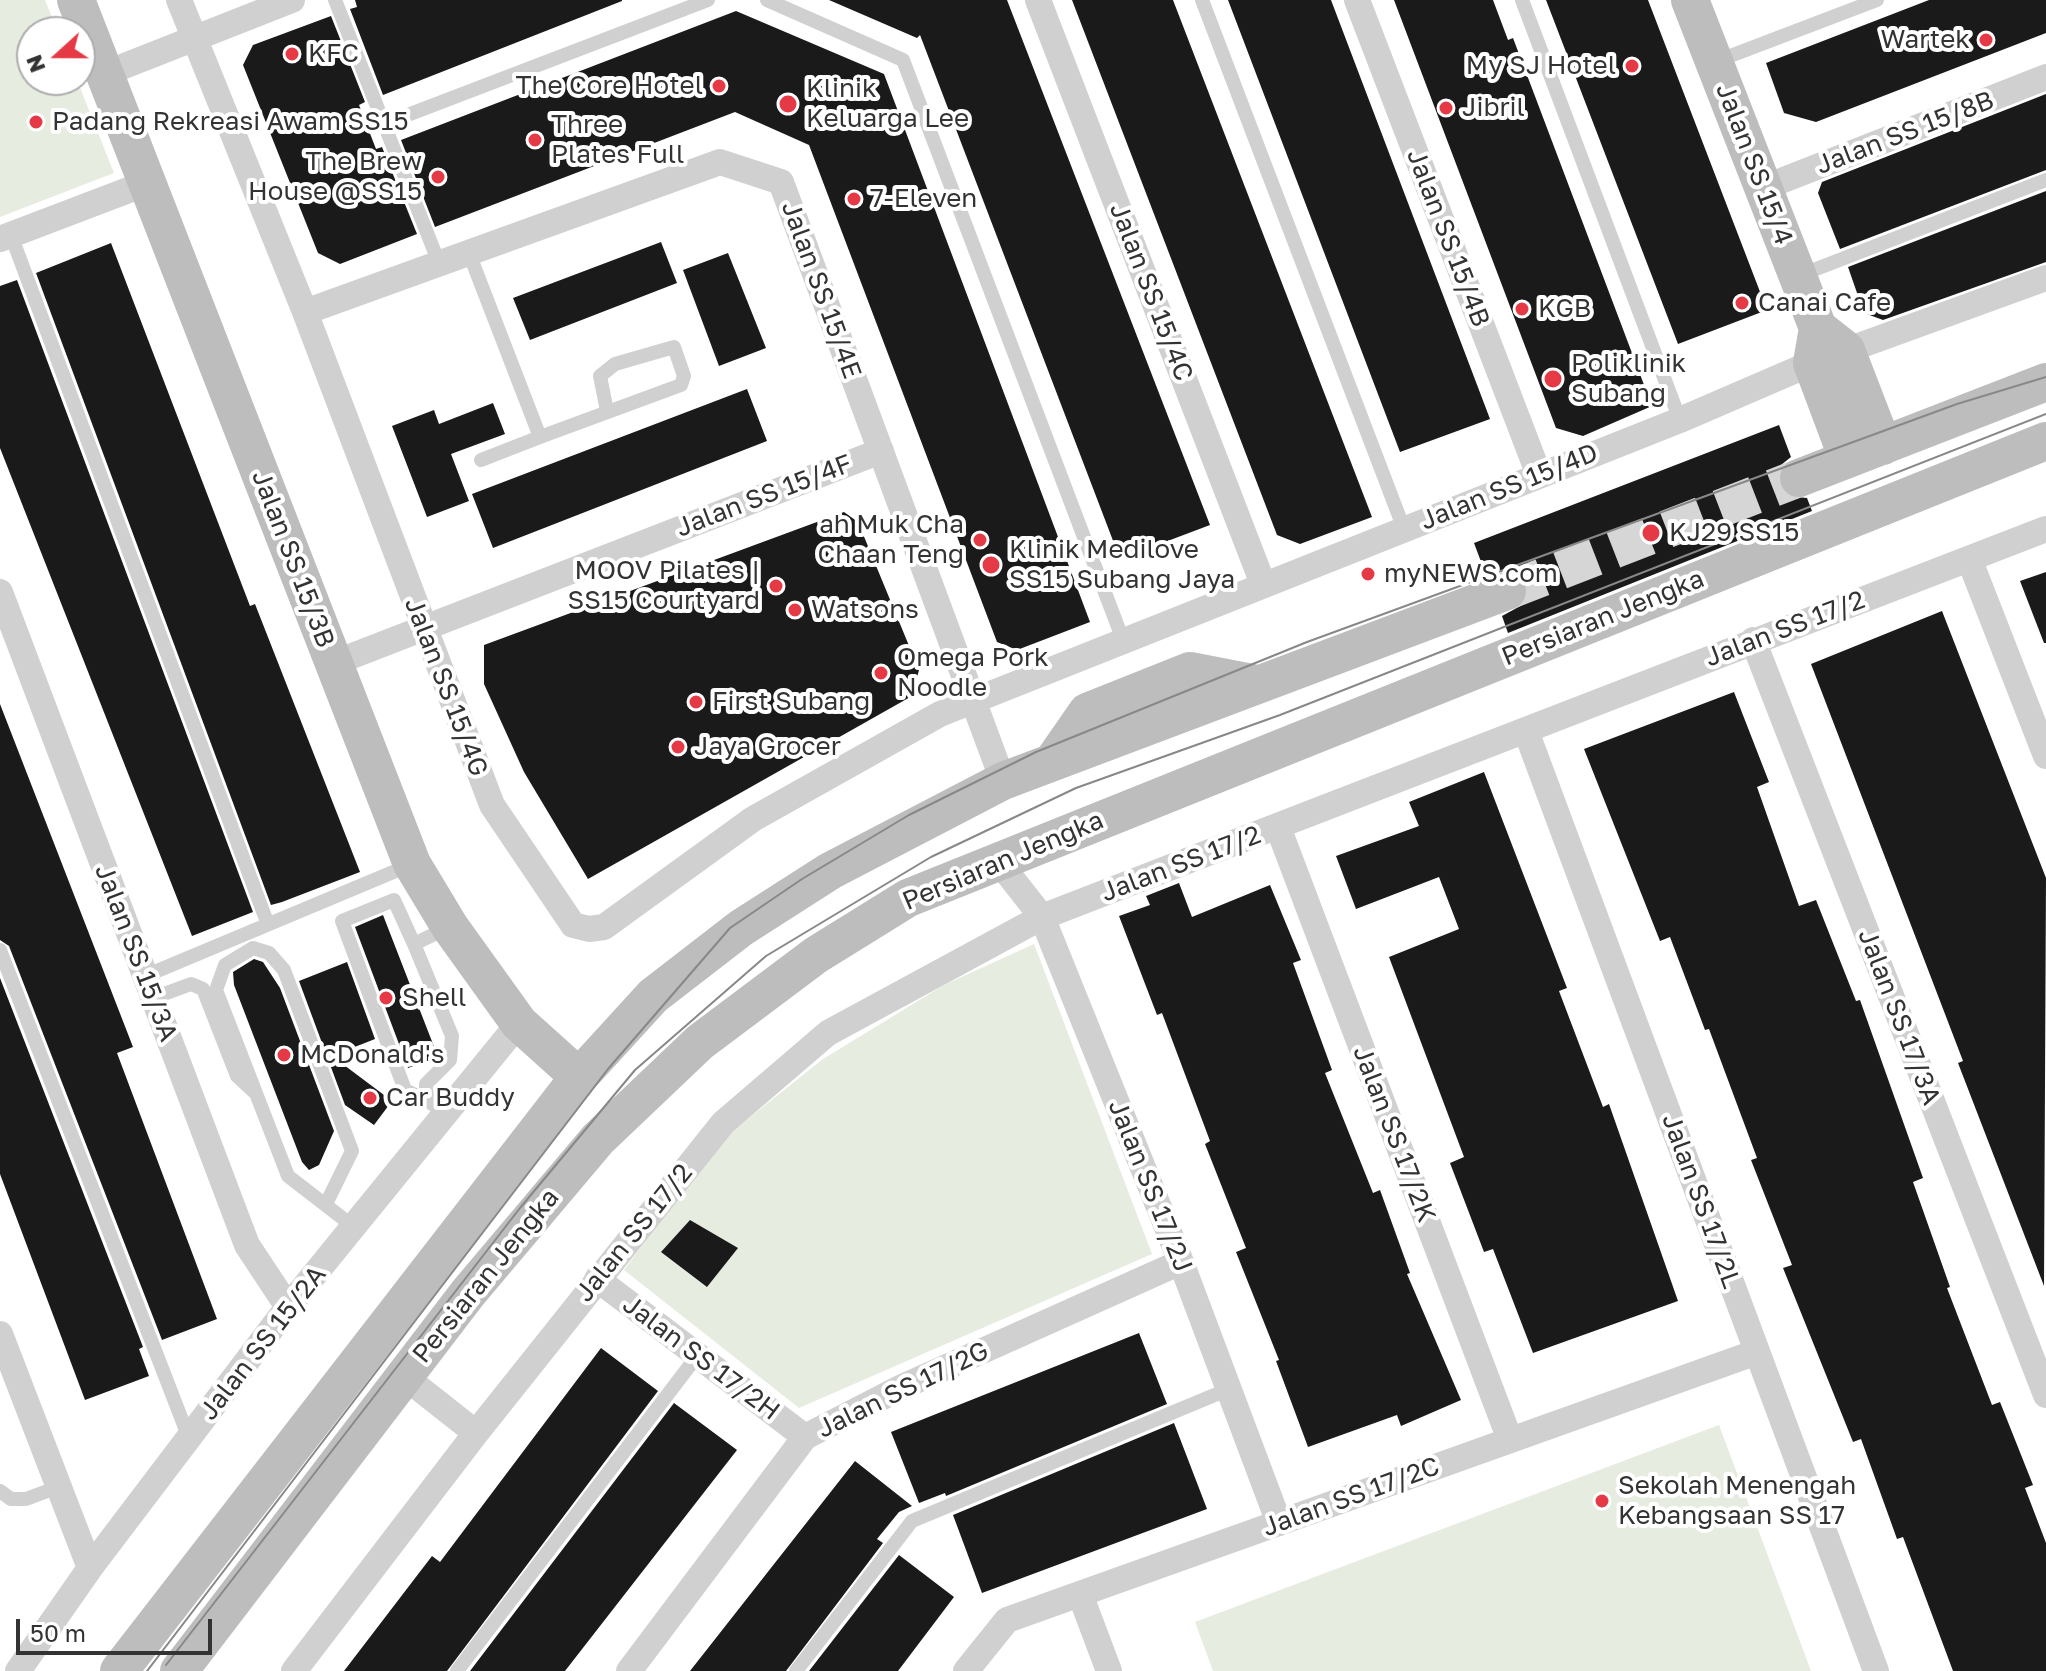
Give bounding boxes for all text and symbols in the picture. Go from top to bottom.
north arrow [16,16,96,96]
place label: Wartek [1881,24,1970,56]
marker: Wartek [1977,31,1995,49]
place label: KFC [308,38,359,70]
marker: KFC [283,45,301,63]
place label: My SJ Hotel [1466,50,1616,82]
text: N [19,51,51,77]
marker: My SJ Hotel [1623,57,1641,75]
place label: The Core Hotel [515,70,703,102]
place label: Klinik Keluarga Lee [806,73,969,134]
marker: The Core Hotel [710,77,728,95]
street label: Jalan SS 15/4 [1709,79,1799,249]
street label: Jalan SS 15/8B [1812,85,1998,181]
place label: Jibril [1462,92,1525,124]
marker: Klinik Keluarga Lee [777,93,799,115]
marker: Jibril [1437,99,1455,117]
place label: Padang Rekreasi Awam SS15 [52,106,409,138]
place label: Three Plates Full [551,109,684,170]
marker: Padang Rekreasi Awam SS15 [27,113,45,131]
marker: Three Plates Full [526,131,544,149]
street label: Jalan SS 15/4B [1400,145,1496,331]
place label: The Brew House @SS15 [248,146,422,208]
marker: The Brew House @SS15 [429,168,447,186]
place label: 7-Eleven [870,183,977,215]
marker: 7-Eleven [845,190,863,208]
street label: Jalan SS 15/4E [774,197,868,383]
street label: Jalan SS 15/4C [1103,199,1199,385]
place label: Canai Cafe [1758,287,1891,319]
place label: KGB [1538,293,1591,325]
marker: Canai Cafe [1733,294,1751,312]
marker: KGB [1513,300,1531,318]
place label: Poliklinik Subang [1571,348,1686,410]
marker: Poliklinik Subang [1542,368,1564,390]
street label: Jalan SS 15/4D [1416,437,1602,537]
street label: Jalan SS 15/4F [672,448,856,544]
street label: Jalan SS 15/3B [245,466,341,652]
place label: ah Muk Cha Chaan Teng [818,509,964,570]
place label: KJ29 SS15 [1669,517,1799,549]
marker: KJ29 SS15 [1640,522,1662,544]
marker: ah Muk Cha Chaan Teng [971,531,989,549]
place label: Klinik Medilove SS15 Subang Jaya [1009,534,1235,596]
marker: Klinik Medilove SS15 Subang Jaya [980,554,1002,576]
place label: MOOV Pilates | SS15 Courtyard [568,555,760,616]
place label: myNEWS.com [1384,558,1558,590]
street label: Persiaran Jengka [1497,563,1709,673]
marker: myNEWS.com [1359,565,1377,583]
marker: MOOV Pilates | SS15 Courtyard [767,577,785,595]
street label: Jalan SS 17/2 [1701,584,1869,674]
street label: Jalan SS 15/4G [398,593,494,781]
place label: Watsons [811,594,919,626]
marker: Watsons [786,601,804,619]
place label: Omega Pork Noodle [897,642,1049,704]
marker: Omega Pork Noodle [872,664,890,682]
place label: First Subang [712,686,870,718]
marker: First Subang [687,693,705,711]
place label: Jaya Grocer [694,731,841,763]
marker: Jaya Grocer [669,738,687,756]
street label: Persiaran Jengka [898,805,1108,917]
street label: Jalan SS 17/2 [1097,819,1265,909]
street label: Jalan SS 15/3A [88,860,184,1046]
street label: Jalan SS 17/3A [1851,925,1947,1109]
place label: Shell [402,982,466,1014]
marker: Shell [377,989,395,1007]
place label: McDonald's [300,1039,445,1071]
street label: Jalan SS 17/2K [1346,1041,1442,1227]
marker: McDonald's [275,1046,293,1064]
place label: Car Buddy [386,1082,515,1114]
marker: Car Buddy [361,1089,379,1107]
street label: Jalan SS 17/2J [1101,1095,1199,1277]
street label: Jalan SS 17/2L [1655,1110,1747,1292]
street label: Jalan SS 17/2 [569,1158,699,1308]
street label: Persiaran Jengka [406,1183,566,1369]
street label: Jalan SS 15/2A [193,1260,333,1426]
street label: Jalan SS 17/2H [616,1289,786,1427]
street label: Jalan SS 17/2G [812,1335,994,1445]
street label: Jalan SS 17/2C [1258,1451,1444,1543]
place label: Sekolah Menengah Kebangsaan SS 17 [1618,1470,1856,1532]
marker: Sekolah Menengah Kebangsaan SS 17 [1593,1492,1611,1510]
scale bar [20,1603,216,1653]
text: 50 m [30,1618,86,1647]

